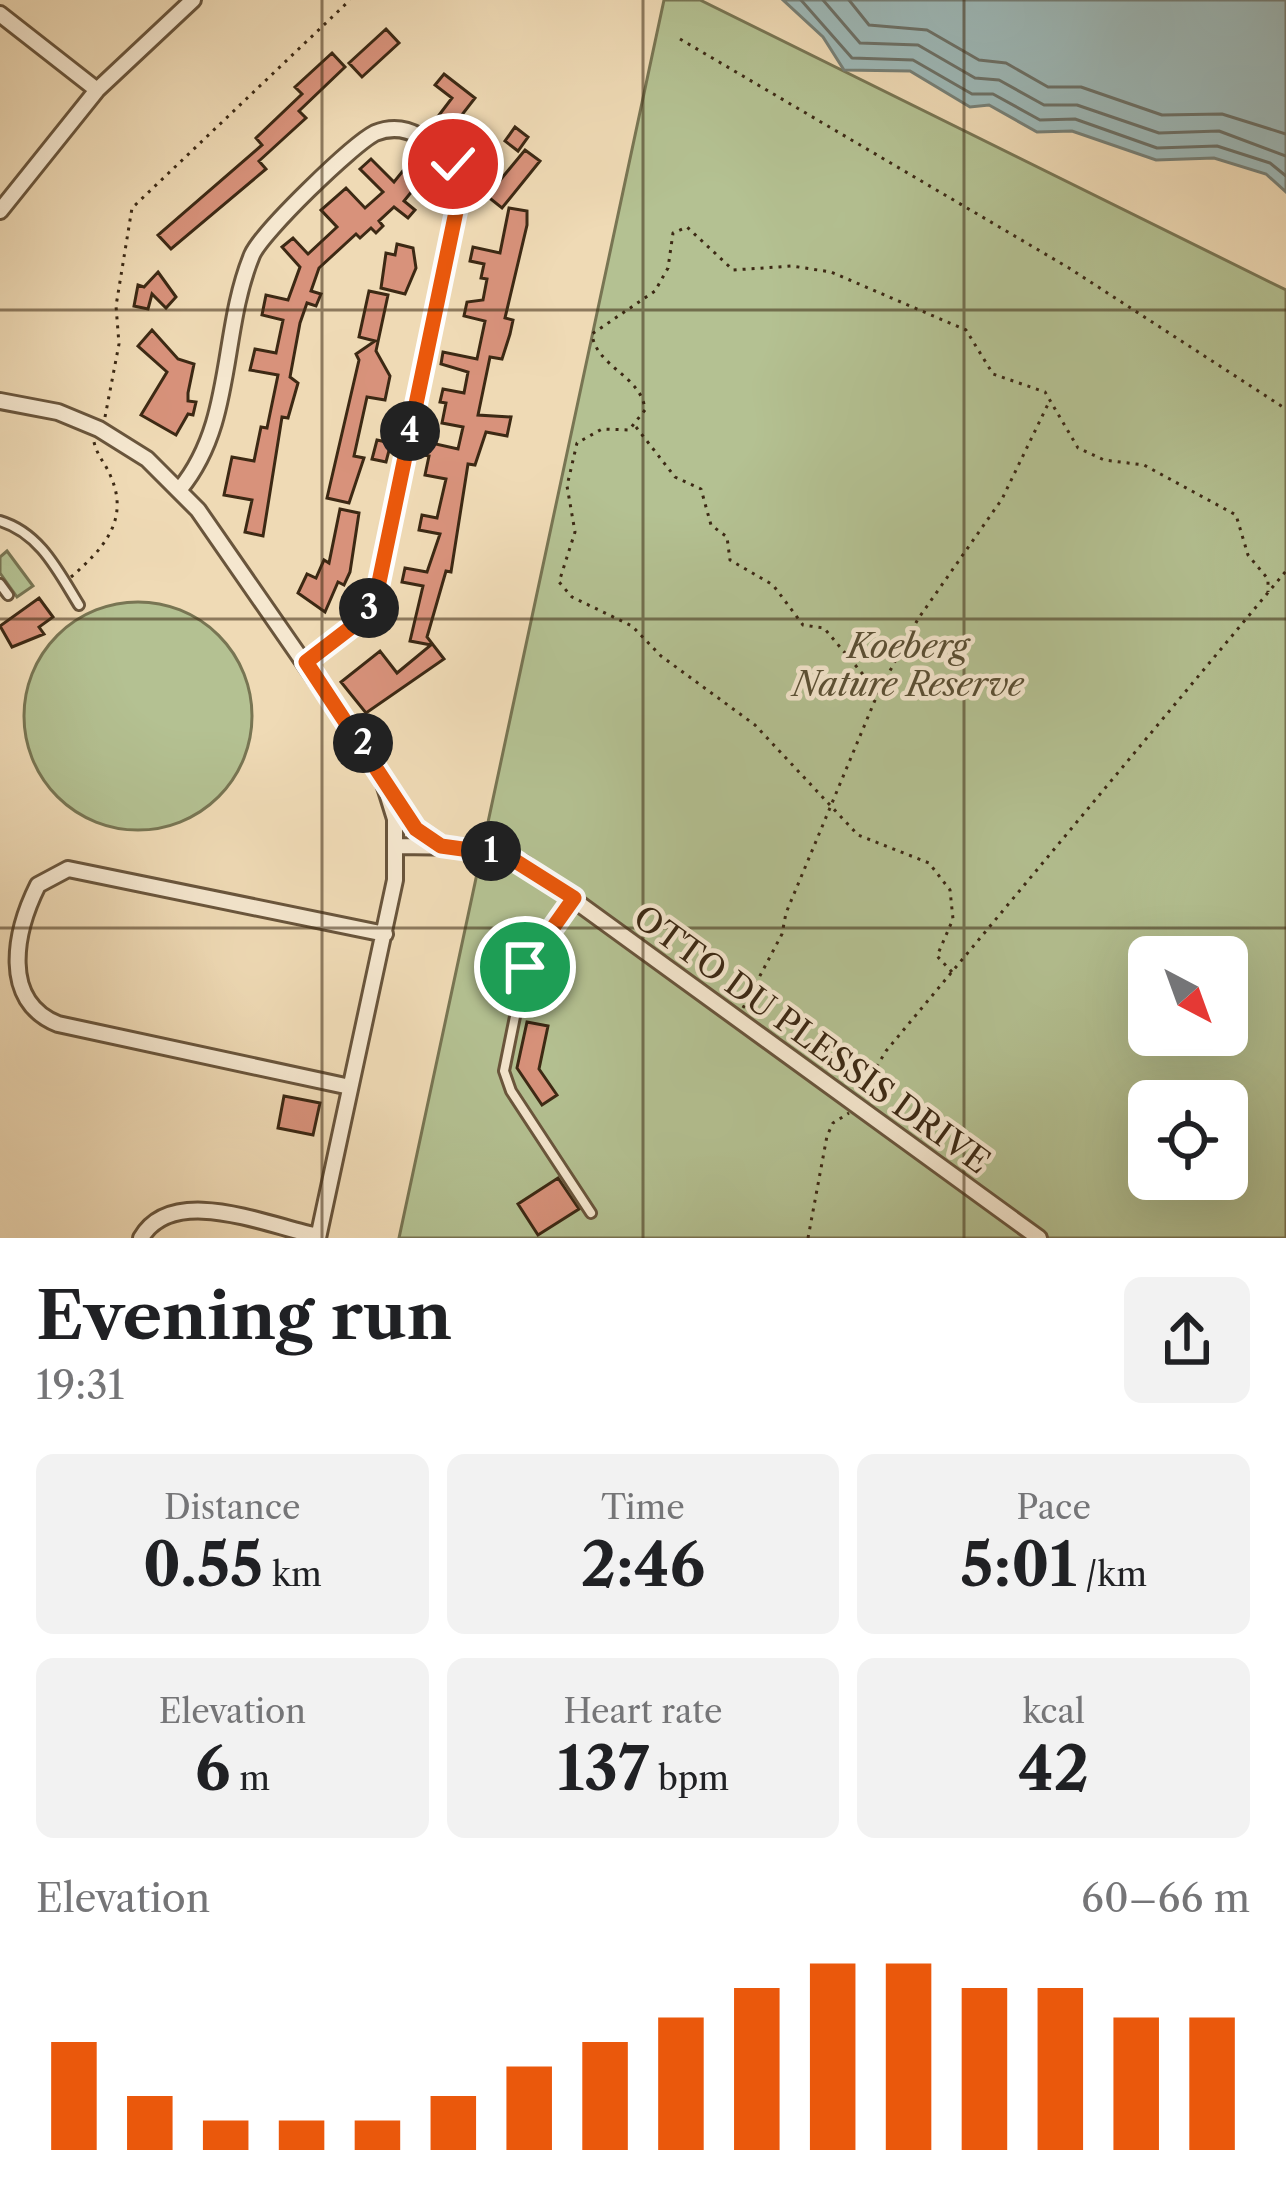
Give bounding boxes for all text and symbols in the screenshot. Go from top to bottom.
pin [402,113,504,215]
icon: check [420,131,486,197]
pin: 4 [380,401,440,461]
text: 4 [400,410,420,451]
pin: 3 [339,578,399,638]
text: 3 [360,587,378,628]
park label: Koeberg Nature Reserve [789,626,1025,705]
pin: 2 [333,713,393,773]
text: 2 [353,722,373,763]
pin: 1 [461,821,521,881]
text: 1 [484,830,498,871]
street label: OTTO DU PLESSIS DRIVE [626,896,998,1182]
pin [474,916,576,1018]
icon: arrive [492,934,558,1000]
north arrow [1128,936,1248,1056]
map controls [1128,936,1248,1200]
button: locate [1128,1080,1248,1200]
text: Evening run [36,1275,452,1356]
button: share [1124,1277,1250,1403]
text: 19:31 [36,1361,124,1409]
text: Distance [164,1487,301,1528]
text: Time [601,1487,685,1528]
text: Pace [1016,1487,1091,1528]
text: 0.55 [143,1528,263,1602]
text: 2:46 [581,1528,705,1602]
text: 5:01 [960,1528,1076,1602]
text: km [263,1554,322,1595]
text: /km [1076,1554,1147,1595]
text: Elevation [159,1691,306,1732]
text: Heart rate [563,1691,723,1732]
text: kcal [1022,1691,1085,1732]
text: 6 [195,1732,230,1806]
text: 137 [557,1732,649,1806]
text: 42 [1018,1732,1089,1806]
text: m [230,1758,270,1799]
text: bpm [649,1758,729,1799]
text: Elevation [36,1874,210,1922]
text: 60–66 m [1081,1874,1250,1922]

